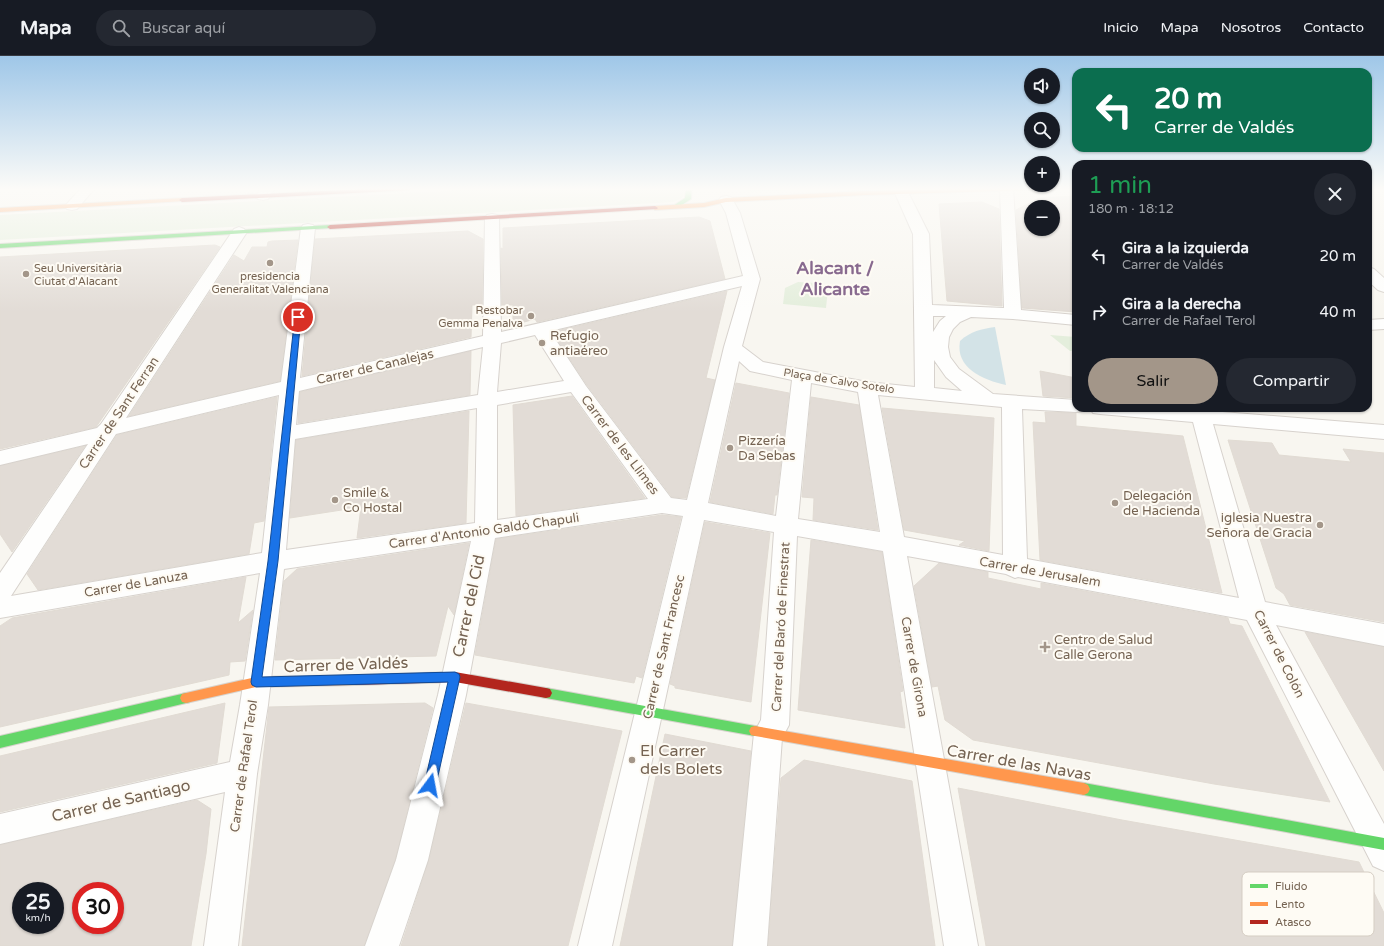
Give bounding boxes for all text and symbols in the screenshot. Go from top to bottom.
search box [96,10,376,46]
text: Mapa [20,17,72,39]
icon: search [110,17,132,39]
text: Buscar aquí [142,19,225,37]
text: Inicio [1103,19,1139,36]
text: Mapa [1161,19,1199,36]
text: Nosotros [1221,19,1281,36]
text: Contacto [1303,19,1364,36]
map controls [1024,68,1060,236]
button: sound [1024,68,1060,104]
text: 20 m [1154,82,1222,116]
icon: left [1088,84,1140,136]
button: search [1024,112,1060,148]
text: Carrer de Valdés [1154,116,1294,138]
button: + [1024,156,1060,192]
text: 1 min [1088,171,1152,200]
button: close [1314,173,1356,215]
button: − [1024,200,1060,236]
text: 180 m · 18:12 [1088,201,1174,217]
text: Gira a la izquierda [1122,239,1249,257]
icon: left [1088,245,1110,267]
text: 20 m [1319,247,1356,265]
district label: Alacant / Alicante [796,257,874,300]
text: Carrer de Valdés [1122,257,1223,273]
marker: presidencia Generalitat Valenciana [265,258,275,268]
place label: Seu Universitària Ciutat d'Alacant [34,262,122,288]
marker: Seu Universitària Ciutat d'Alacant [21,269,31,279]
place label: presidencia Generalitat Valenciana [211,270,329,296]
text: Gira a la derecha [1122,295,1241,313]
pin [281,300,315,334]
icon: right [1088,301,1110,323]
text: 40 m [1319,303,1356,321]
place label: Restobar Gemma Penalva [438,304,524,330]
icon: arrive [287,306,309,328]
marker: Restobar Gemma Penalva [526,311,536,321]
text: Carrer de Rafael Terol [1122,313,1256,329]
place label: Refugio antiaéreo [550,328,608,359]
marker: Refugio antiaéreo [537,338,547,348]
street label: Carrer de Canalejas [315,346,435,388]
street label: Carrer de Sant Ferran [75,354,163,472]
button: Salir [1088,358,1218,404]
button: Compartir [1226,358,1356,404]
street label: Plaça de Calvo Sotelo [783,366,896,396]
street label: Carrer de les Llimes [577,392,663,498]
place label: Pizzería Da Sebas [738,433,795,464]
marker: Pizzería Da Sebas [725,443,735,453]
place label: Smile & Co Hostal [343,485,402,516]
place label: Delegación de Hacienda [1123,488,1200,519]
marker: Smile & Co Hostal [330,495,340,505]
marker: Delegación de Hacienda [1110,498,1120,508]
street label: Carrer d'Antonio Galdó Chapuli [388,510,580,552]
place label: iglesia Nuestra Señora de Gracia [1207,510,1312,541]
marker: iglesia Nuestra Señora de Gracia [1315,520,1325,530]
street label: Carrer del Baró de Finestrat [769,542,793,712]
street label: Carrer del Cid [448,553,490,659]
street label: Carrer de Jerusalem [978,553,1102,591]
street label: Carrer de Lanuza [83,567,189,601]
street label: Carrer de Sant Francesc [640,573,688,721]
street label: Carrer de Colón [1250,607,1308,701]
street label: Carrer de Girona [897,616,931,718]
place label: Centro de Salud Calle Gerona [1054,632,1153,663]
marker: Centro de Salud Calle Gerona [1039,641,1051,653]
street label: Carrer de Valdés [283,653,409,677]
street label: Carrer de Rafael Terol [227,699,261,833]
street label: Carrer de las Navas [945,740,1093,786]
place label: El Carrer dels Bolets [640,741,723,779]
marker: El Carrer dels Bolets [627,755,637,765]
position arrow [409,764,451,806]
street label: Carrer de Santiago [50,775,192,827]
legend [1242,872,1374,936]
text: Fluido [1275,880,1308,893]
speed limit sign: 30 [72,882,124,934]
text: 25 [25,891,51,915]
text: Lento [1275,898,1305,911]
text: km/h [25,912,51,924]
text: Atasco [1275,916,1311,929]

